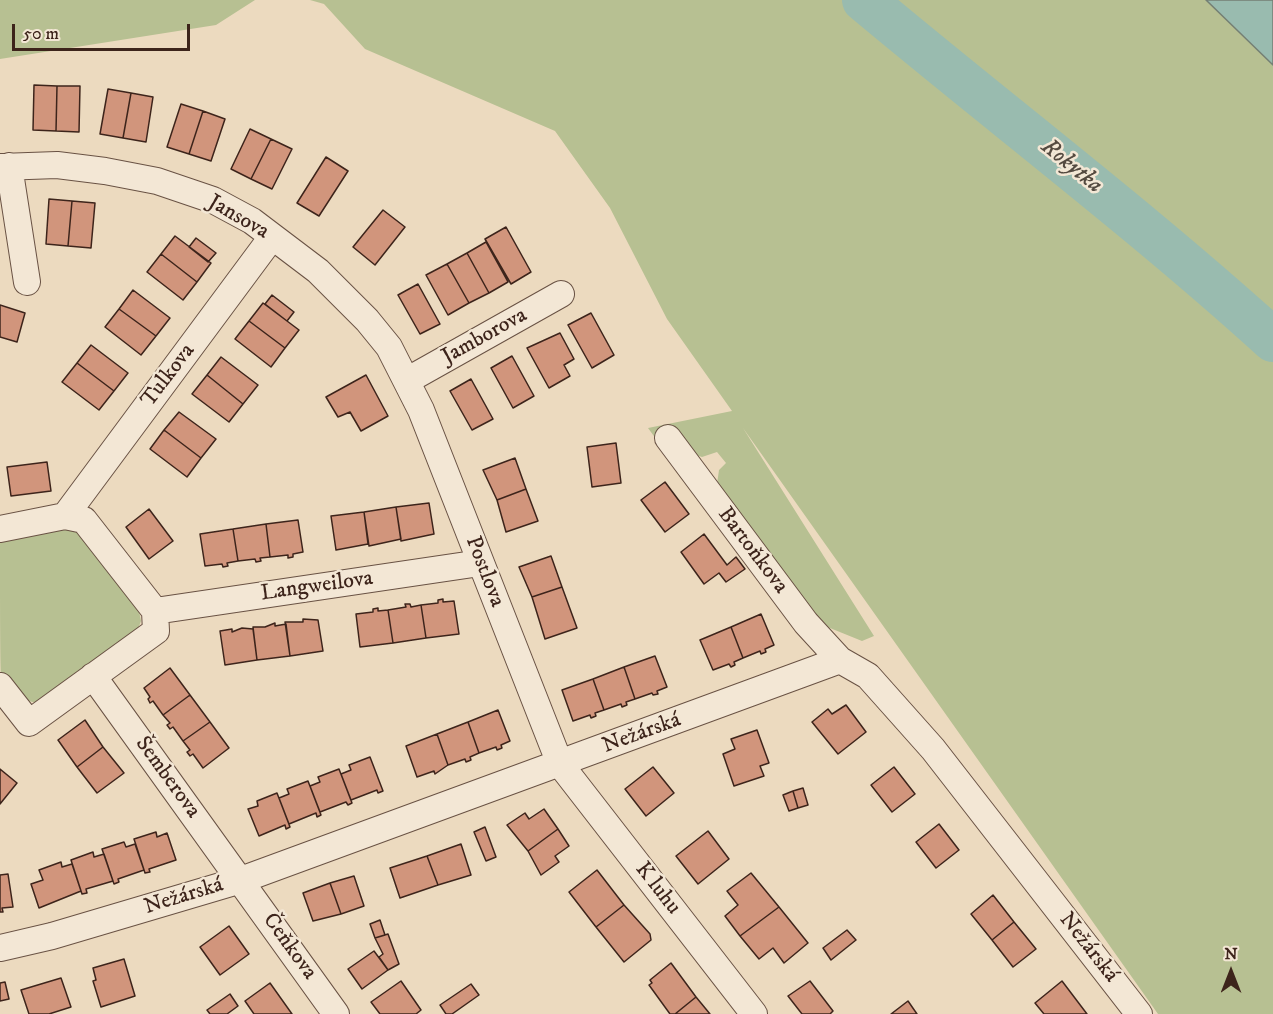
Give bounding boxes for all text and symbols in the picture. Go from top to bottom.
scale bar [15,12,194,50]
text: 50 m [23,23,59,45]
water label: Rokytka [1034,133,1108,201]
street label: Jansova [203,190,273,246]
street label: Jamborova [438,303,532,371]
street label: Tulkova [137,339,201,413]
street label: Bartoňkova [711,503,793,599]
street label: Postlova [458,533,510,611]
street label: Langweilova [259,566,375,608]
street label: Nežárská [599,708,685,760]
street label: Šemberova [129,732,205,824]
street label: K luhu [628,857,686,921]
street label: Nežárská [141,872,227,922]
street label: Nežárská [1053,908,1123,988]
street label: Čeňkova [256,909,322,985]
north arrow [1201,942,1261,1002]
text: N [1224,944,1238,964]

